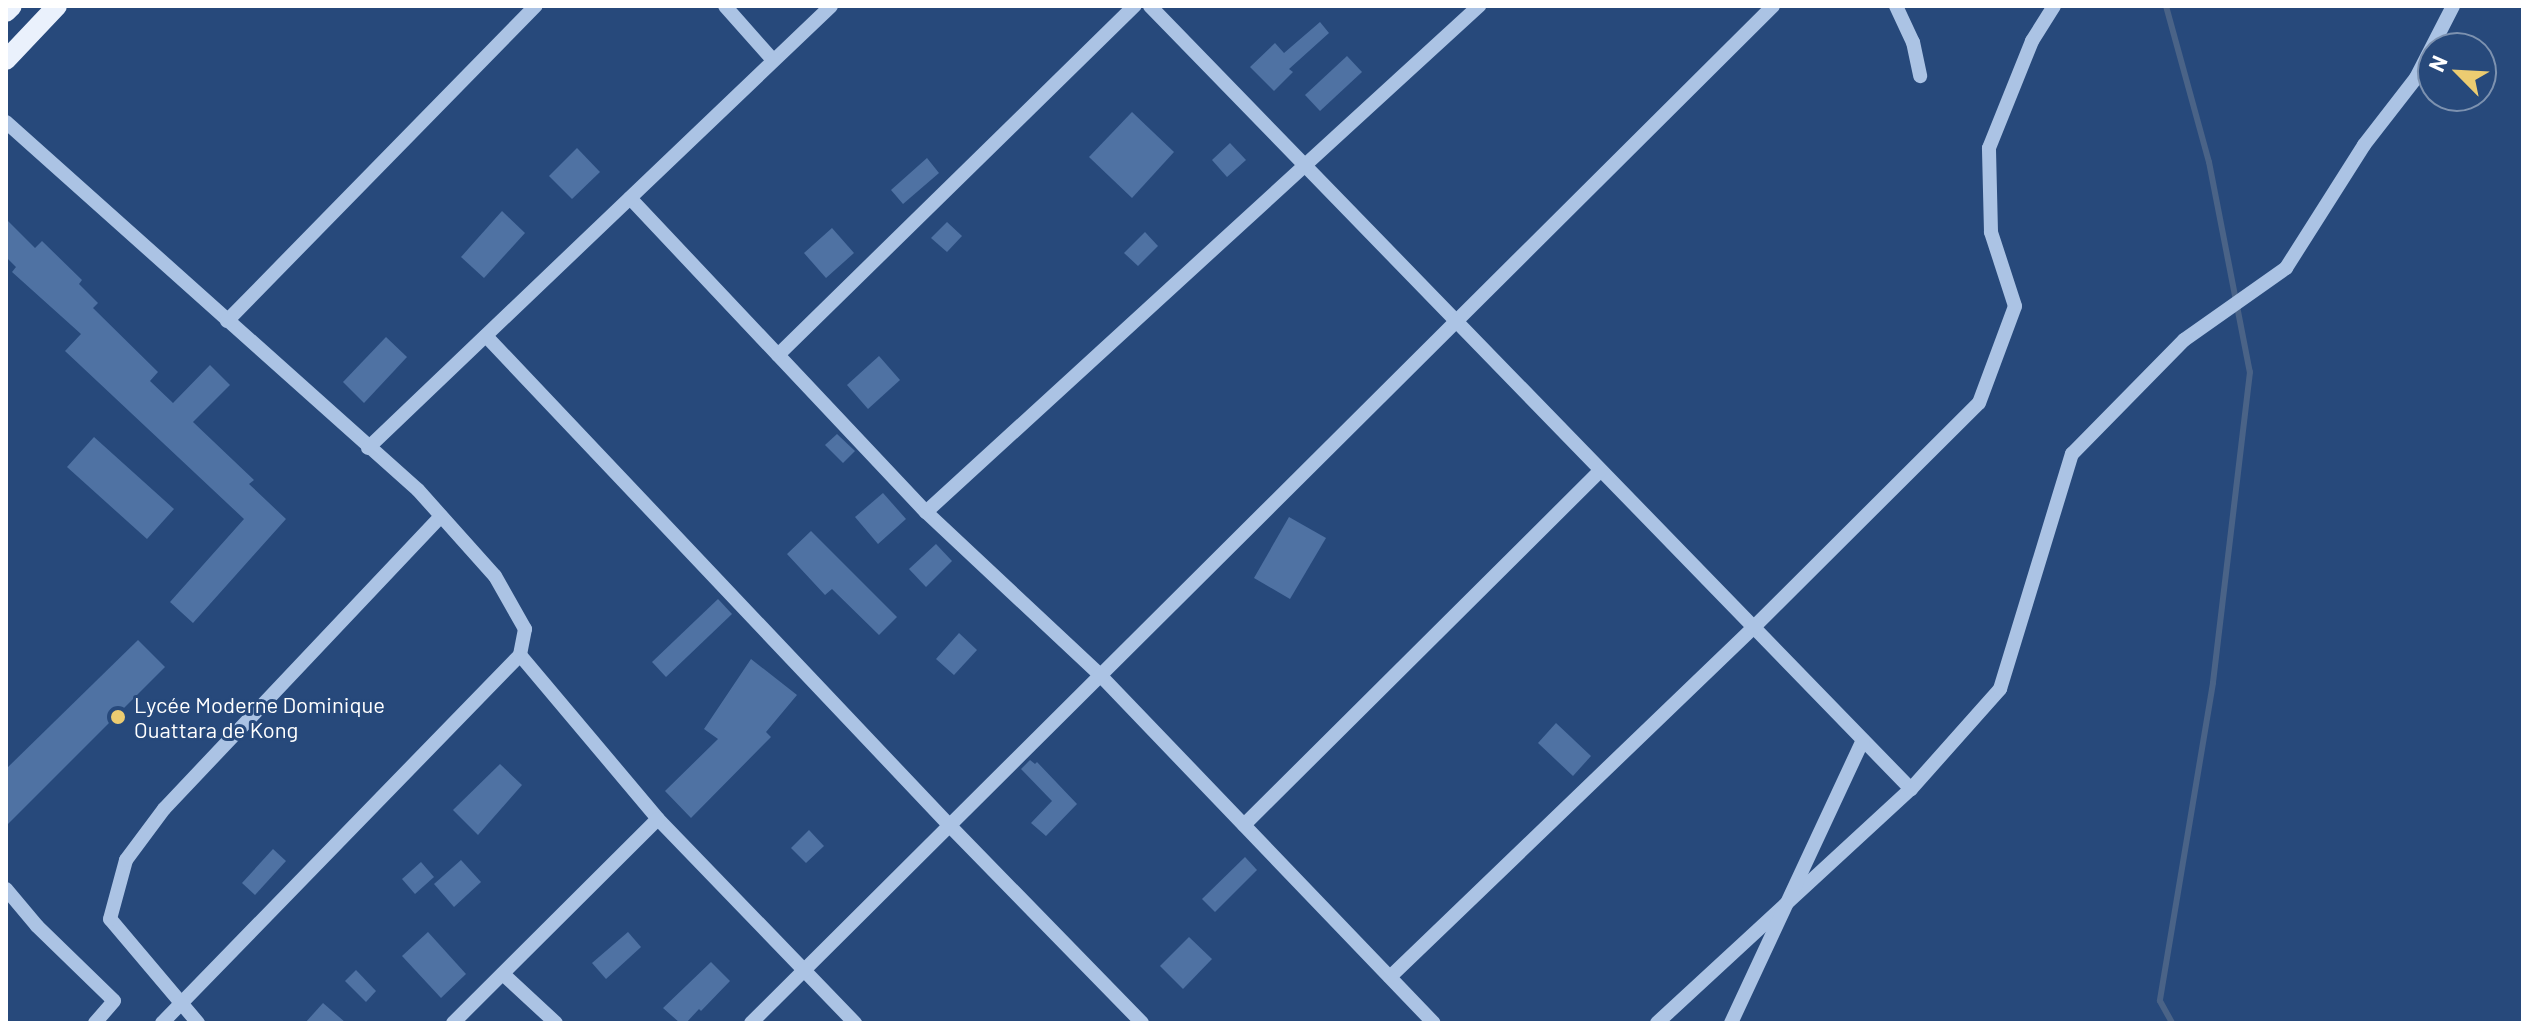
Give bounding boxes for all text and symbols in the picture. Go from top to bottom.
north arrow [2417,32,2497,112]
text: N [2422,51,2452,75]
place label: Lycée Moderne Dominique Ouattara de Kong [134,691,385,742]
marker: Lycée Moderne Dominique Ouattara de Kong [109,708,127,726]

